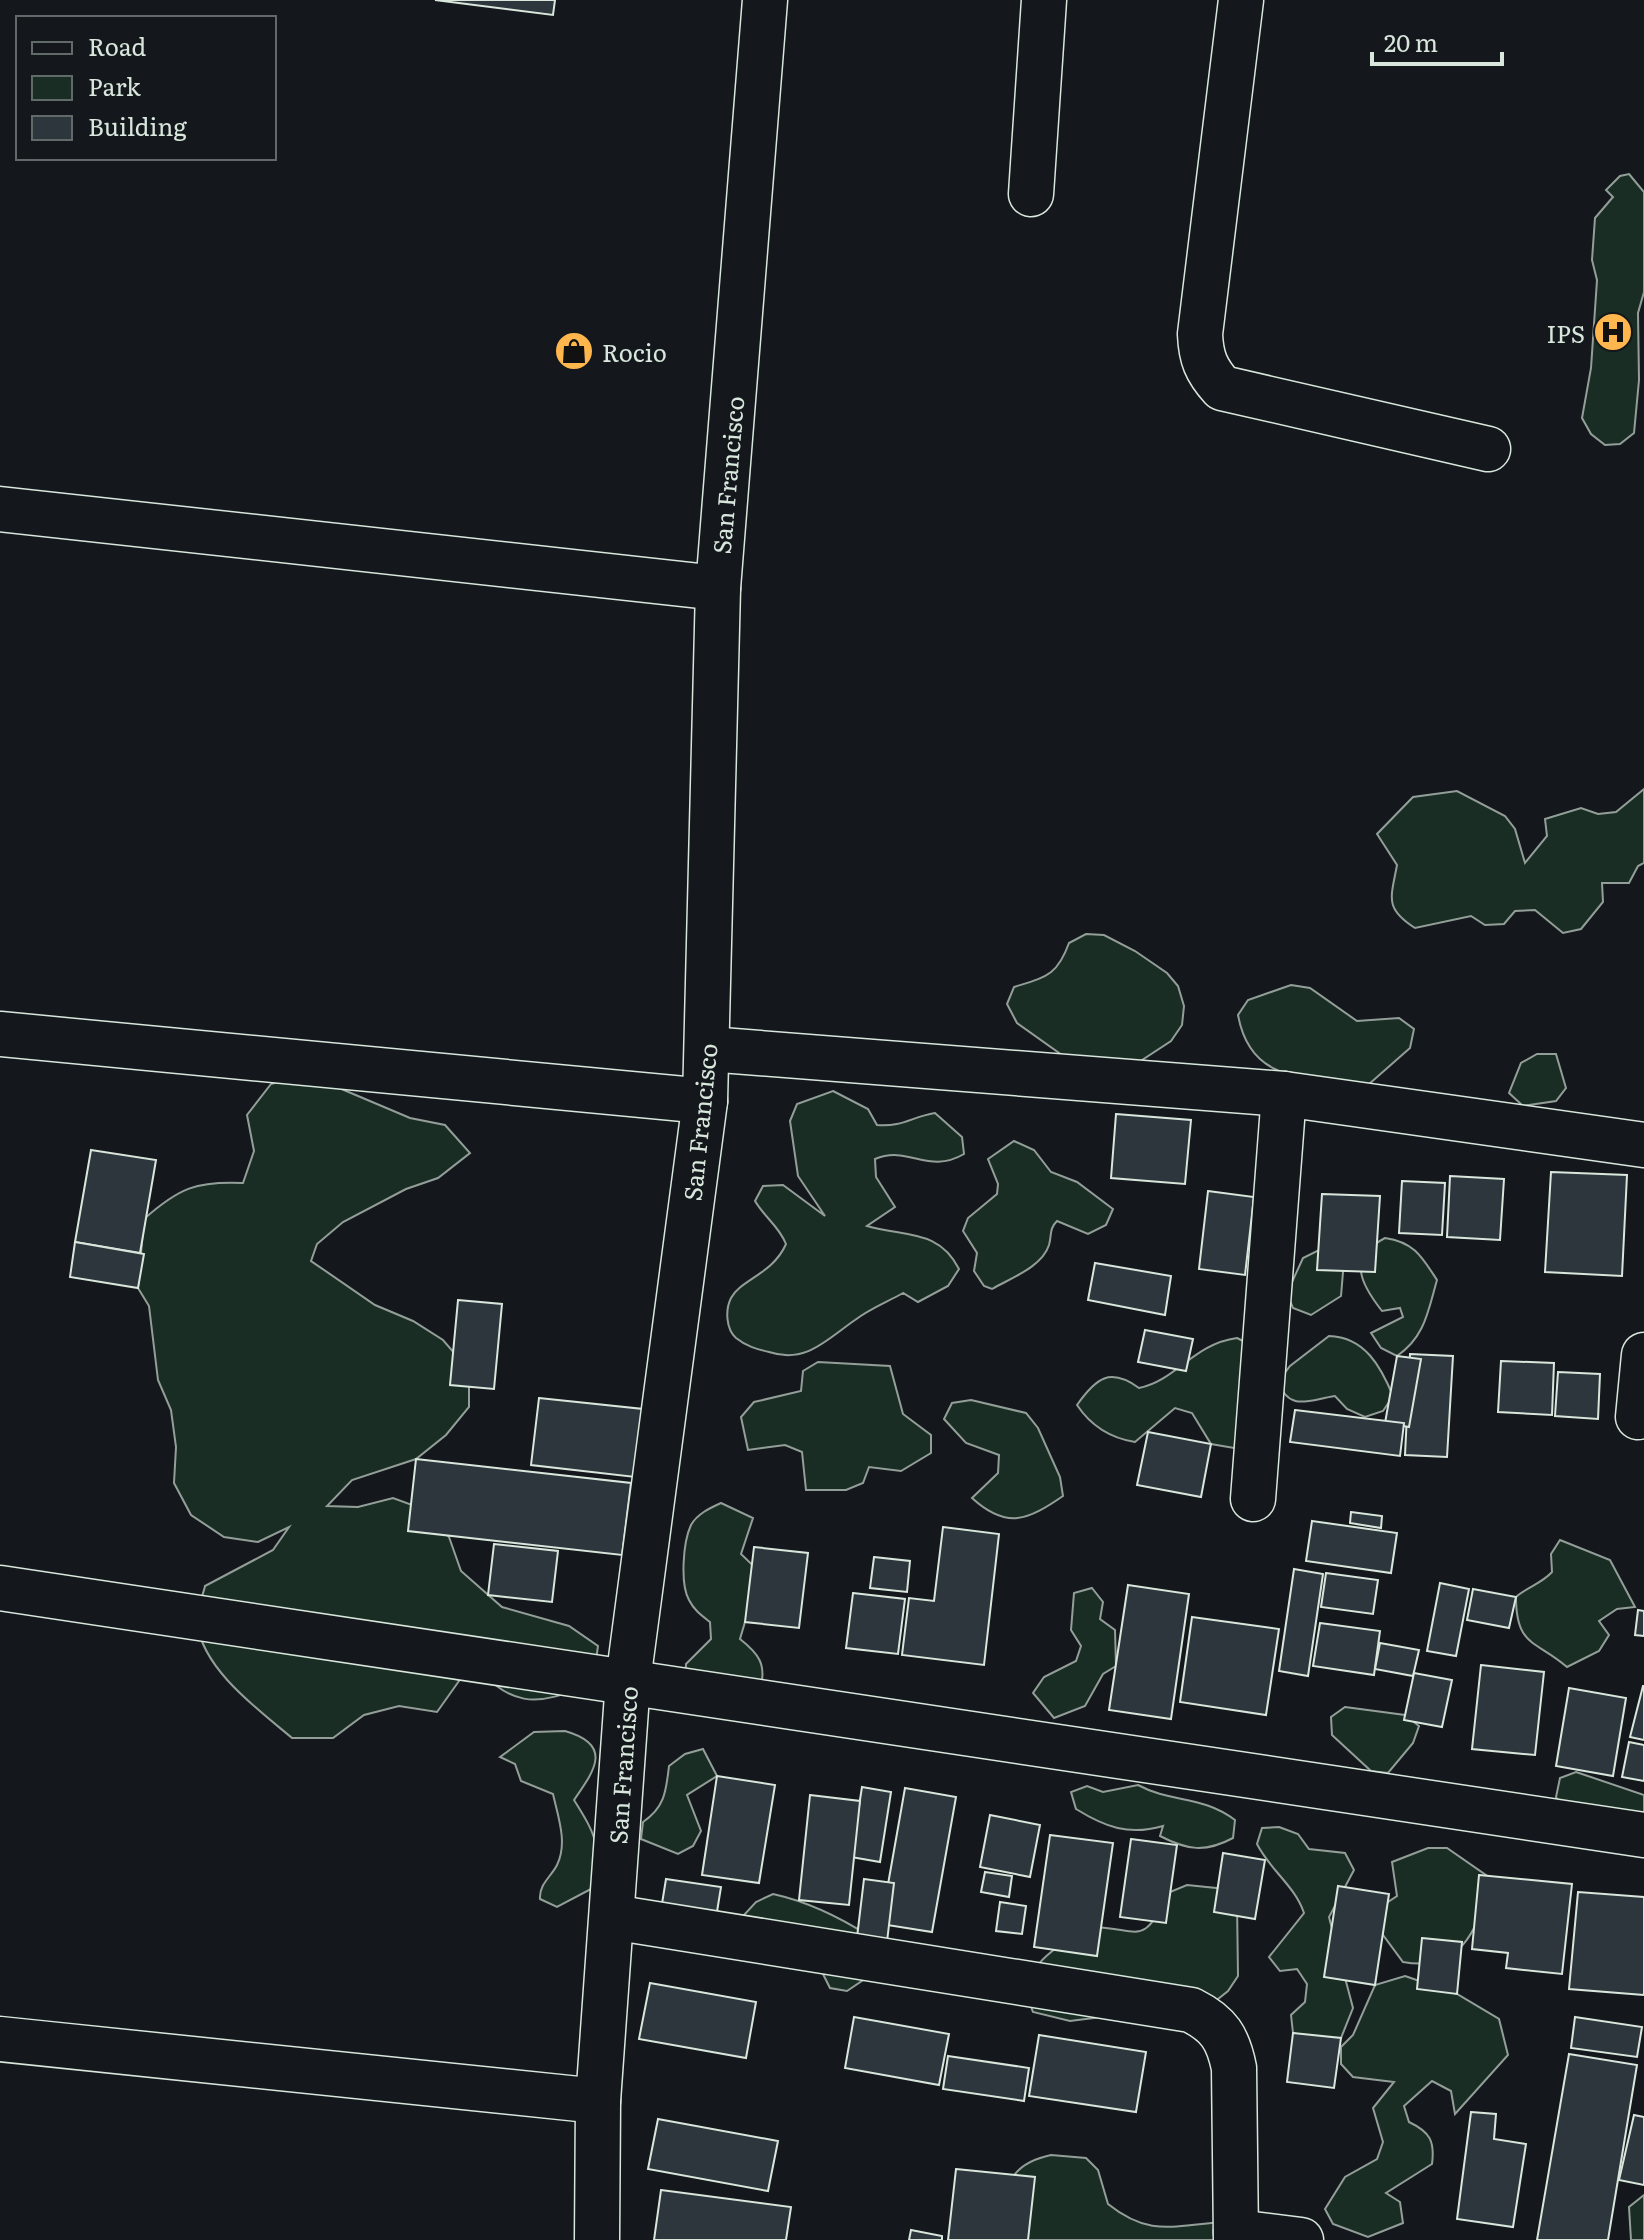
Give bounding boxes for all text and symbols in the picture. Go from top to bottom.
legend [16,16,276,160]
scale bar [1372,16,1502,66]
text: 20 m [1384,24,1438,59]
text: Road [88,28,147,63]
text: Park [88,68,141,103]
text: Building [88,108,187,143]
hospital icon: IPS [1592,311,1634,353]
place label: IPS [1546,315,1585,350]
shop icon: Rocio [553,330,595,372]
place label: Rocio [602,334,667,369]
street label: San Francisco [703,395,751,555]
street label: San Francisco [673,1041,725,1203]
street label: San Francisco [599,1685,645,1845]

